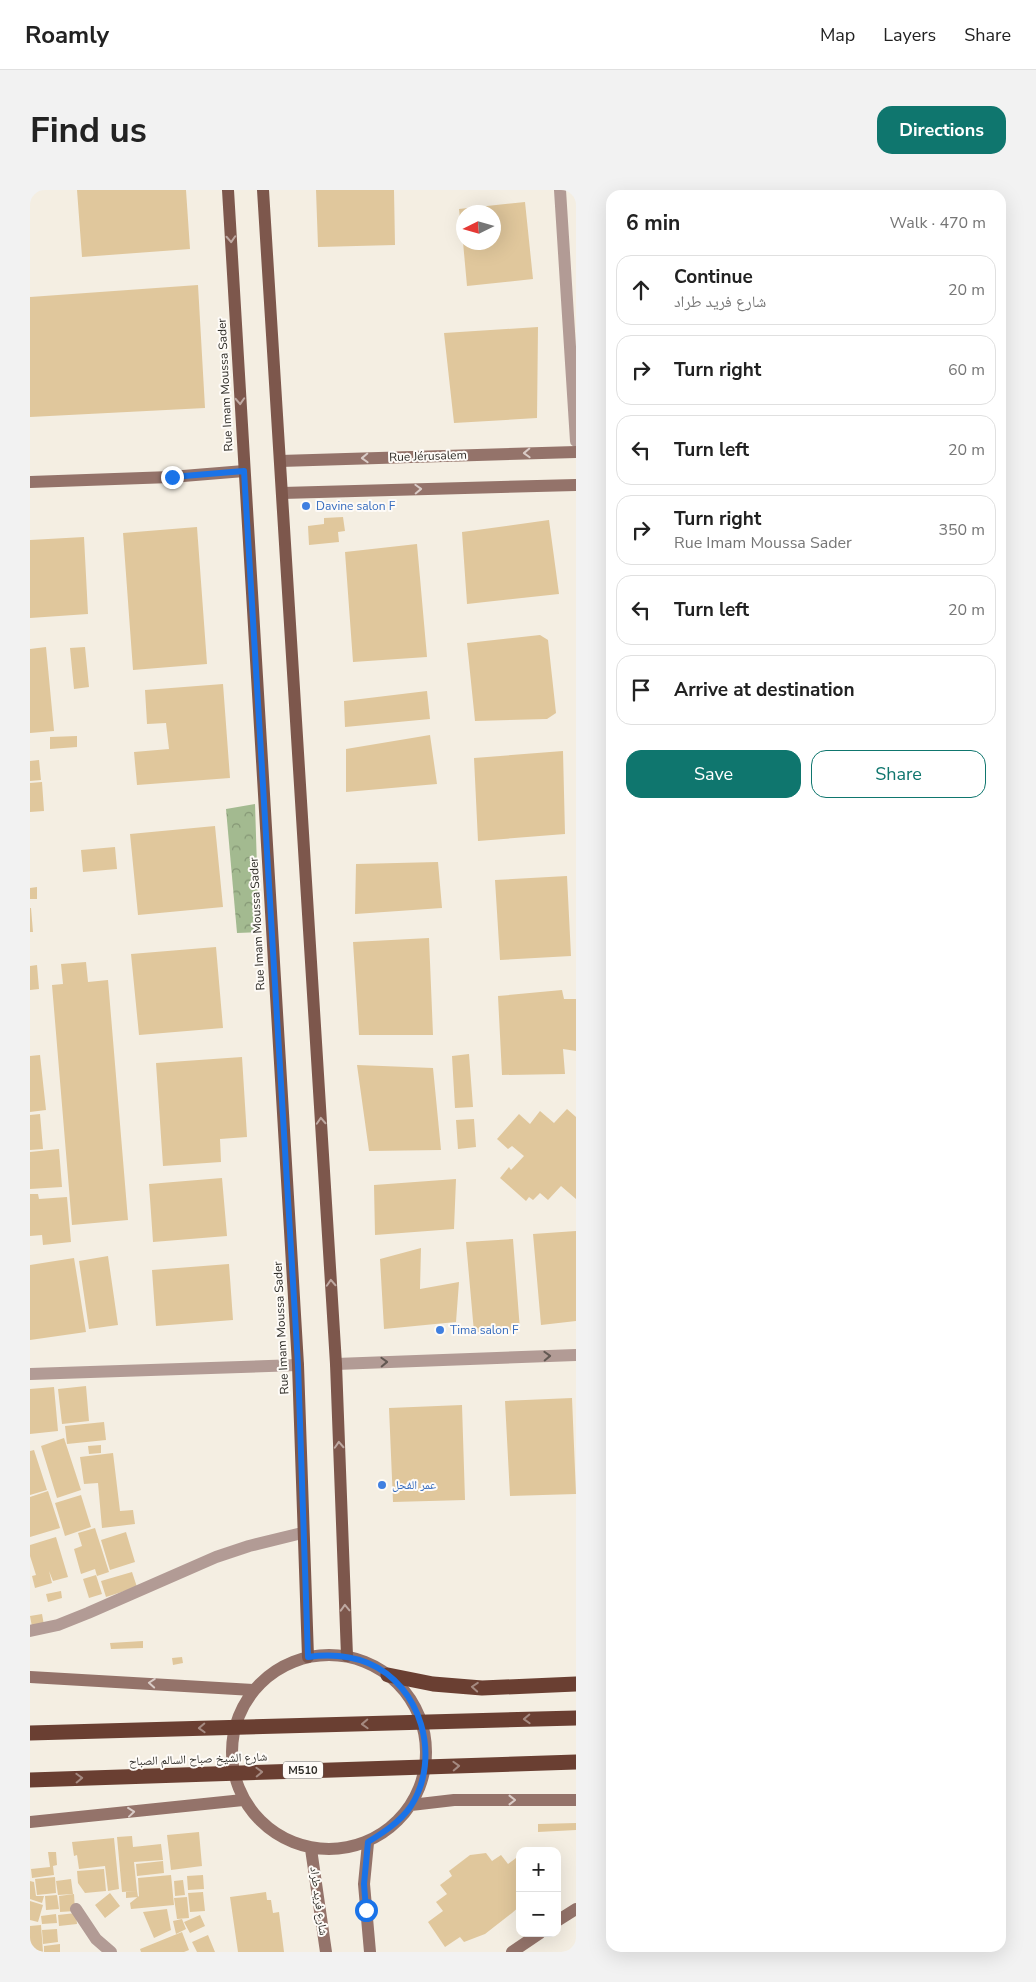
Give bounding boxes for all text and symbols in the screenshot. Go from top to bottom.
text: Roamly [25,19,109,51]
text: Map [820,23,855,47]
text: Layers [883,23,936,47]
text: Share [964,23,1011,47]
button: Directions [877,106,1006,154]
text: Find us [30,107,147,154]
north arrow [456,205,501,250]
text: 6 min [626,209,680,237]
text: Walk · 470 m [890,212,986,234]
one-way arrow [225,235,236,243]
text: Continue [674,264,753,290]
icon: ahead [627,276,655,304]
text: 20 m [948,279,985,301]
text: شارع فريد طراد [674,291,766,313]
street label: Rue Imam Moussa Sader [213,317,236,452]
icon: right [627,356,655,384]
text: Turn right [674,357,761,383]
text: 60 m [948,359,985,381]
one-way arrow [234,397,245,405]
icon: left [627,436,655,464]
text: Turn left [674,437,749,463]
text: 20 m [948,439,985,461]
street label: Rue Jérusalem [389,447,467,465]
one-way arrow [523,448,531,459]
one-way arrow [361,453,368,463]
route end [161,466,184,489]
one-way arrow [415,484,423,494]
place label: Davine salon F [316,498,396,514]
marker: Davine salon F [300,500,312,512]
text: Turn right [674,506,761,532]
icon: right [627,516,655,544]
text: 350 m [938,519,985,541]
text: Rue Imam Moussa Sader [674,532,852,554]
icon: left [627,596,655,624]
text: Turn left [674,597,749,623]
text: 20 m [948,599,985,621]
icon: arrive [627,676,655,704]
text: Arrive at destination [674,677,855,703]
button: Save [626,750,801,798]
button: Share [811,750,986,798]
street label: Rue Imam Moussa Sader [245,856,268,991]
one-way arrow [315,1116,326,1124]
street label: Rue Imam Moussa Sader [269,1260,292,1395]
one-way arrow [325,1279,336,1287]
place label: Tima salon F [450,1322,519,1338]
marker: Tima salon F [434,1324,446,1336]
one-way arrow [543,1351,551,1361]
one-way arrow [381,1357,389,1367]
one-way arrow [334,1441,345,1449]
place label: عمر الفحل [392,1477,436,1493]
marker: عمر الفحل [376,1479,388,1491]
one-way arrow [340,1603,351,1611]
one-way arrow [148,1678,156,1689]
one-way arrow [471,1682,479,1693]
one-way arrow [523,1714,531,1724]
one-way arrow [361,1718,369,1729]
one-way arrow [198,1723,206,1733]
street label: شارع الشيخ صباح السالم الصباح [128,1749,268,1769]
one-way arrow [452,1760,460,1771]
road number: M510 [283,1762,323,1778]
one-way arrow [255,1766,263,1777]
one-way arrow [75,1772,83,1783]
one-way arrow [508,1795,516,1805]
one-way arrow [127,1807,135,1818]
map controls [516,1847,561,1937]
button: + [516,1847,561,1892]
street label: شارع فريد طراد [306,1866,332,1937]
button: − [516,1892,561,1937]
route start [355,1899,378,1922]

